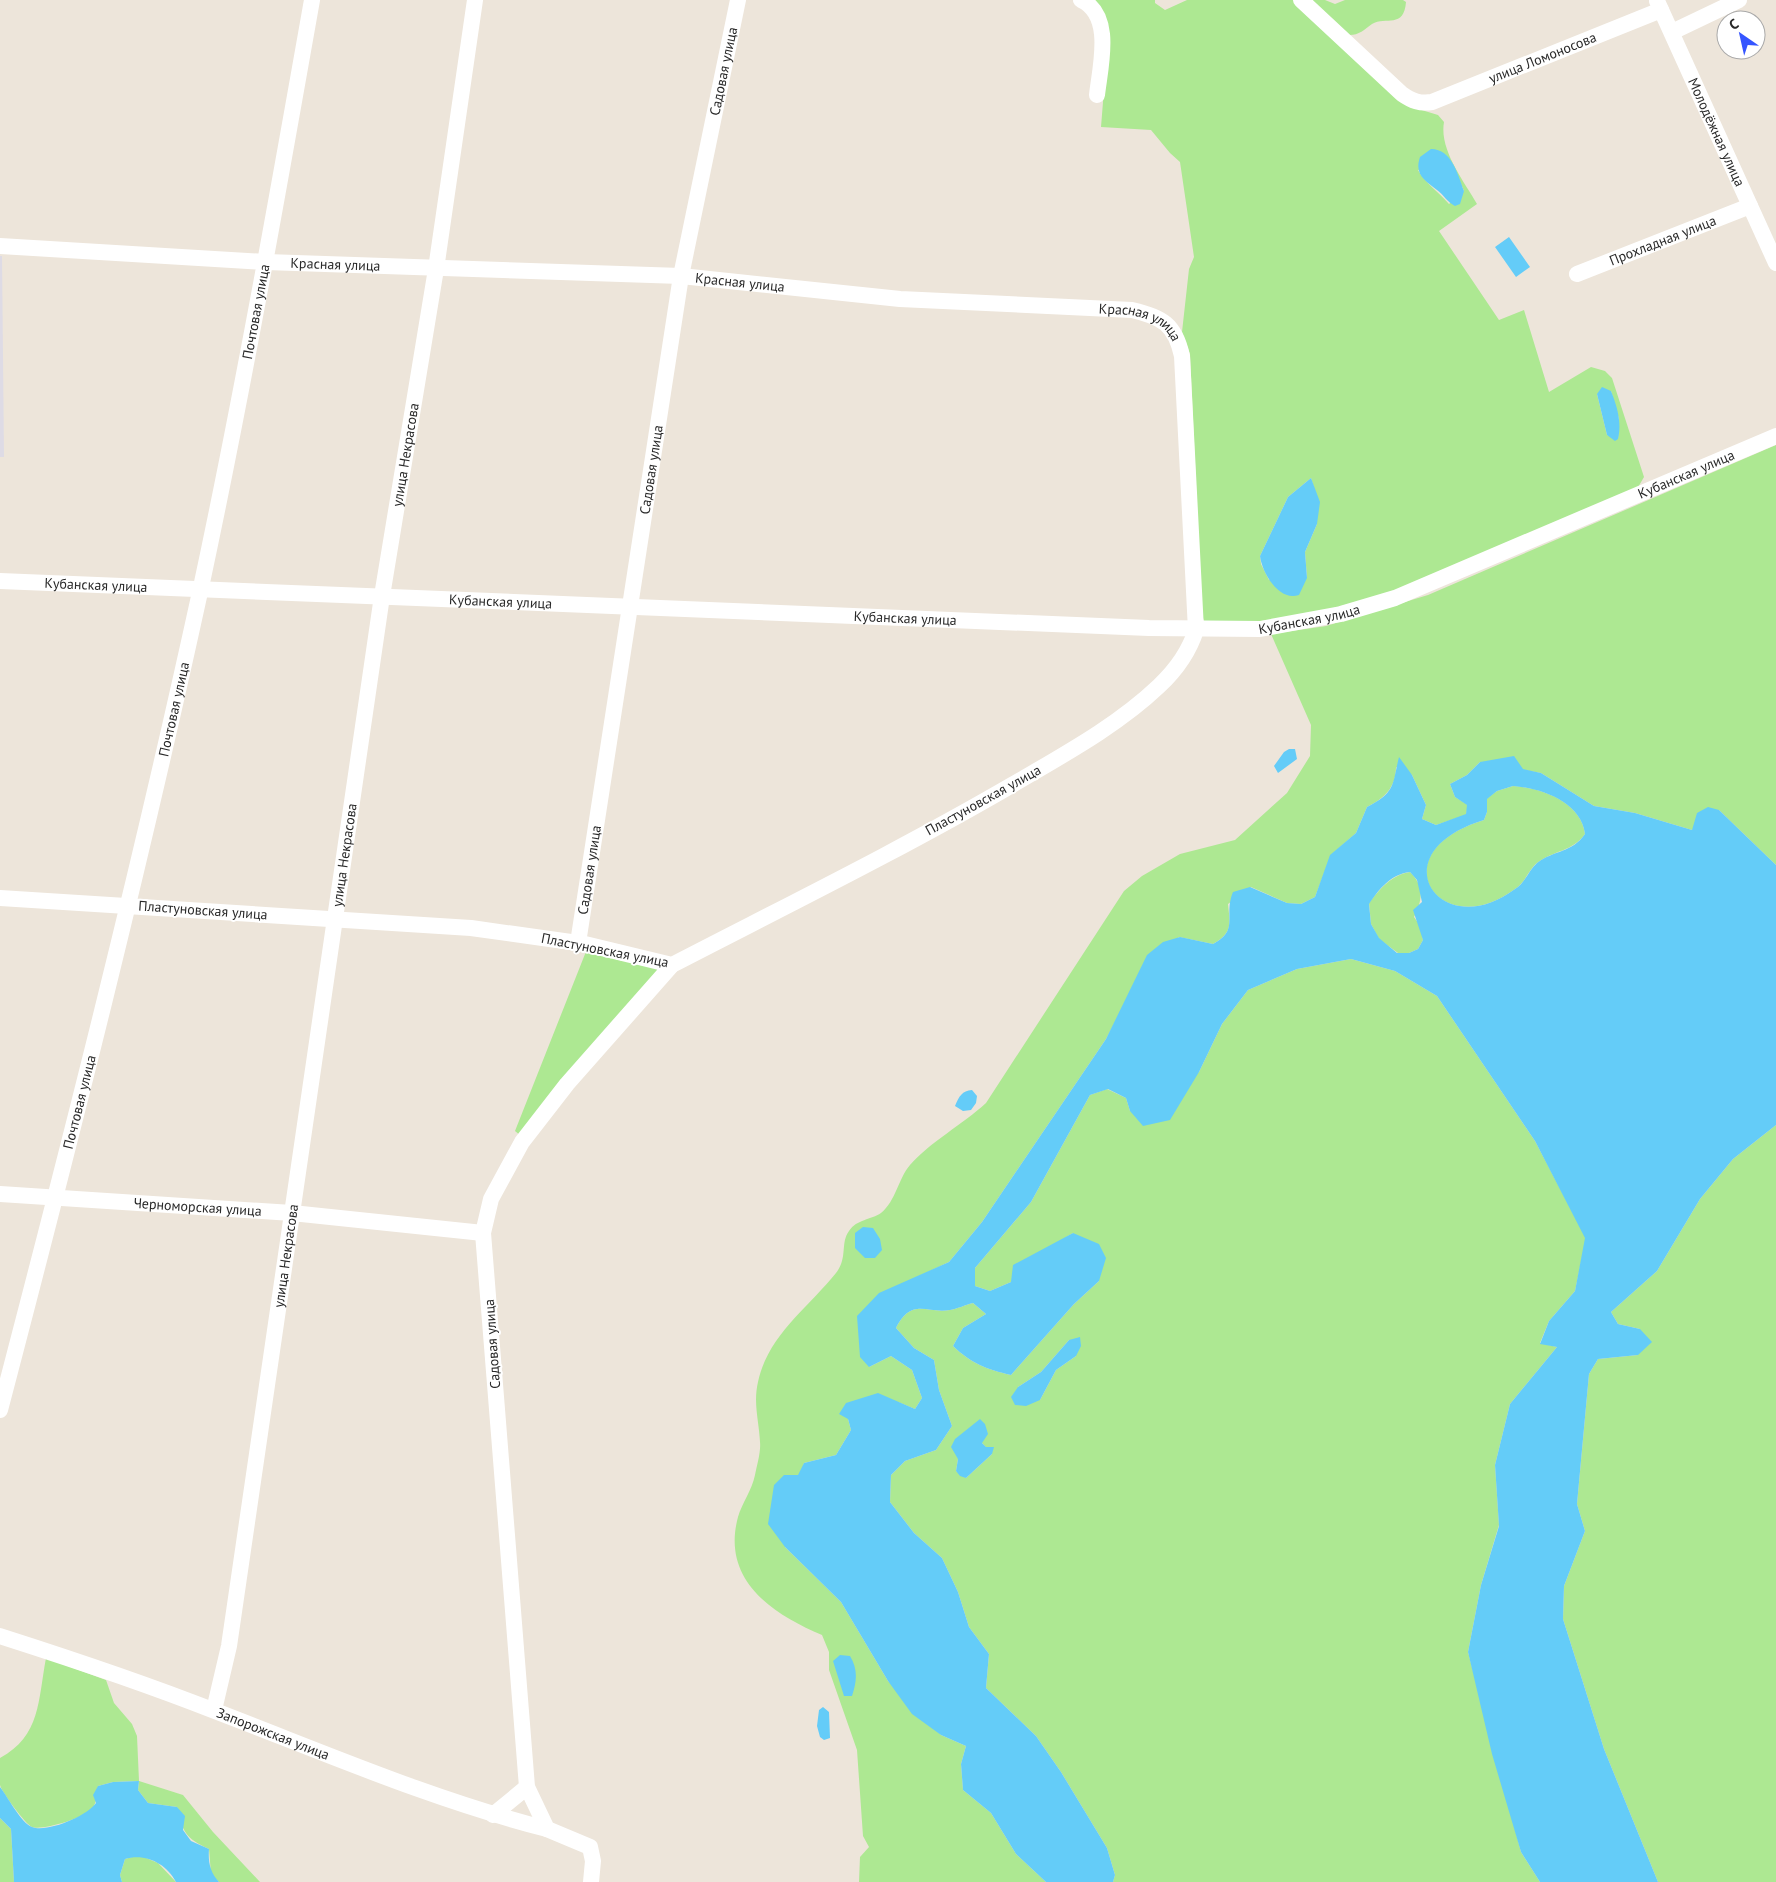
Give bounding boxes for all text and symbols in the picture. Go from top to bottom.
north arrow [1716,10,1766,60]
text: С [1725,14,1742,34]
street label: Садовая улица [705,25,741,117]
street label: улица Ломоносова [1486,28,1599,87]
street label: Молодёжная улица [1684,75,1749,189]
street label: Прохладная улица [1607,211,1719,269]
street label: Красная улица [290,254,381,275]
street label: Почтовая улица [238,263,274,361]
street label: Красная улица [694,269,786,296]
street label: Красная улица [1098,299,1185,344]
street label: улица Некрасова [388,402,423,508]
street label: Садовая улица [635,424,667,515]
street label: Кубанская улица [1635,446,1737,503]
street label: Кубанская улица [44,574,148,596]
street label: Кубанская улица [449,590,553,613]
street label: Кубанская улица [1257,600,1362,638]
street label: Кубанская улица [853,607,957,629]
street label: Почтовая улица [154,660,193,758]
street label: Пластуновская улица [922,761,1044,839]
street label: улица Некрасова [328,802,361,908]
street label: Садовая улица [574,824,605,916]
street label: Пластуновская улица [138,897,268,923]
street label: Пластуновская улица [540,929,670,971]
street label: Почтовая улица [59,1053,100,1151]
street label: Черноморская улица [133,1194,262,1220]
street label: улица Некрасова [269,1203,302,1309]
street label: Садовая улица [480,1298,504,1390]
street label: Запорожская улица [214,1703,332,1764]

